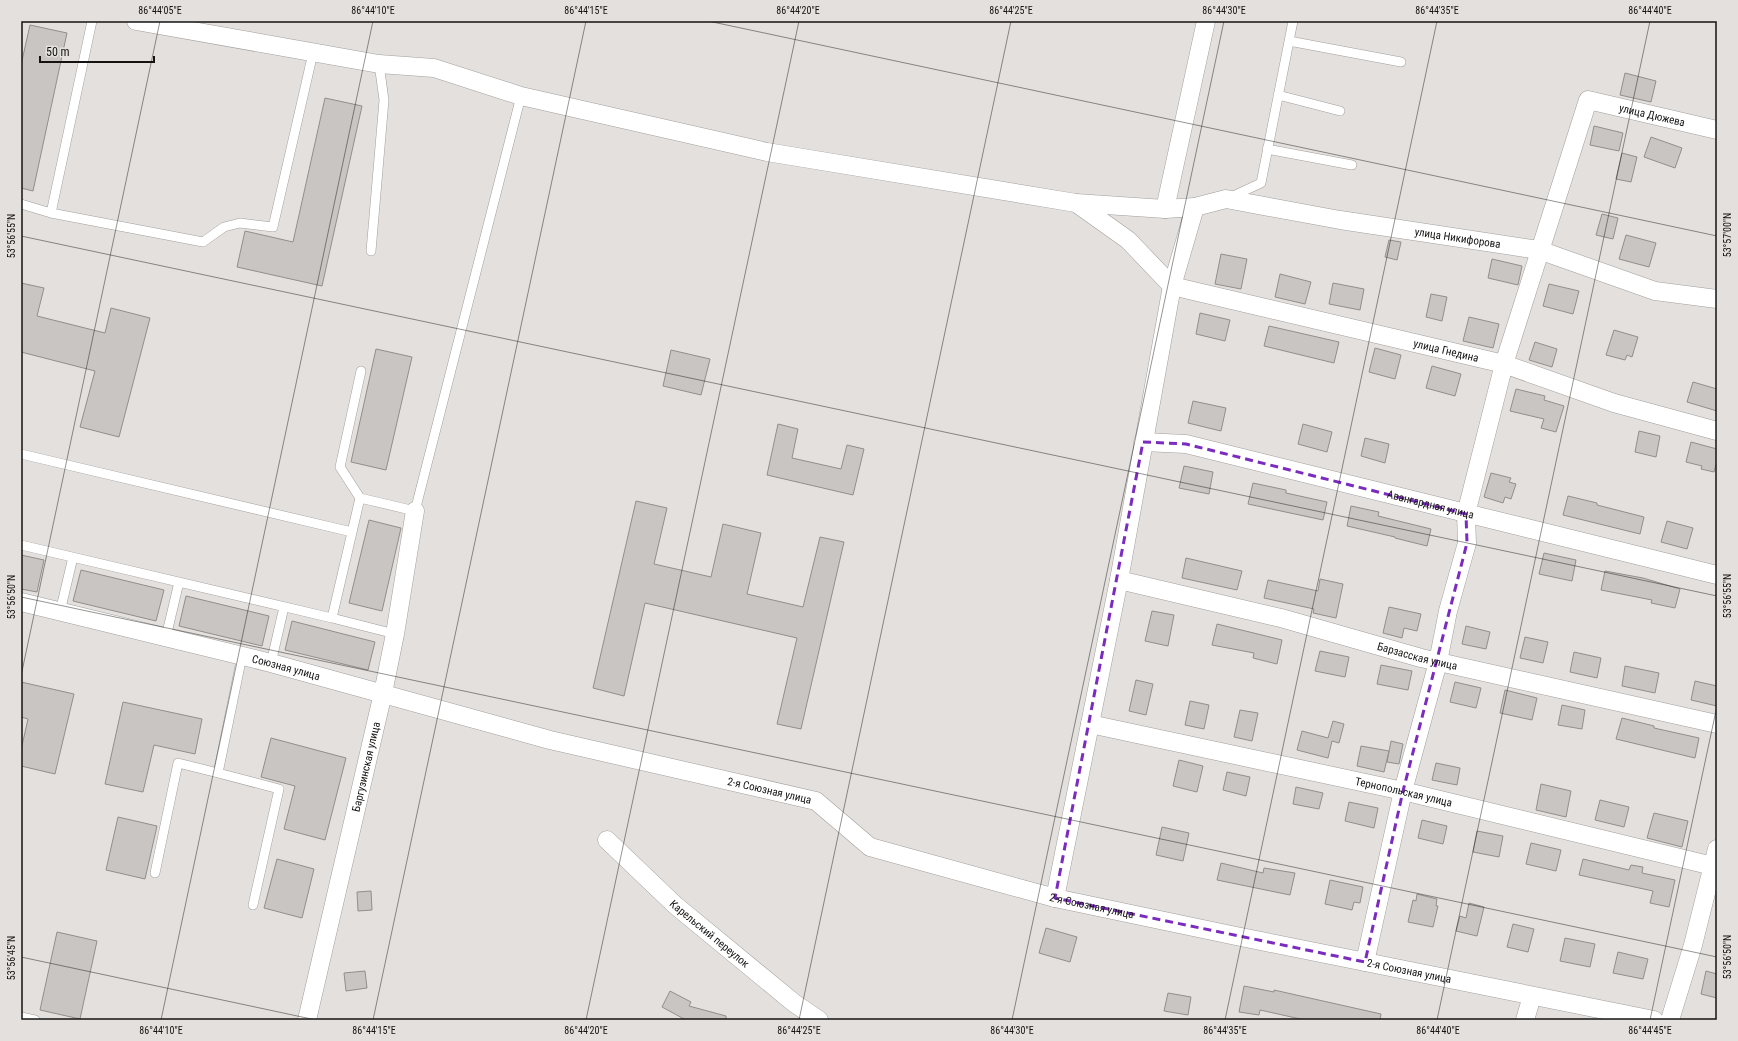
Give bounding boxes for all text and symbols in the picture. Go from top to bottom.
text: 86°44'05"E [138,5,182,16]
text: 86°44'10"E [351,5,395,16]
text: 86°44'15"E [564,5,608,16]
text: 86°44'20"E [776,5,820,16]
text: 86°44'25"E [989,5,1033,16]
text: 86°44'30"E [1202,5,1246,16]
text: 86°44'35"E [1415,5,1459,16]
text: 86°44'40"E [1628,5,1672,16]
scale bar [40,38,154,64]
text: 50 m [46,45,70,59]
street label: улица Дюжева [1618,101,1686,129]
text: 53°57'00"N [1722,213,1733,257]
text: 53°56'55"N [6,214,17,258]
street label: улица Никифорова [1414,225,1501,251]
street label: улица Гнедина [1412,337,1480,365]
street label: Авангардная улица [1386,488,1475,522]
text: 53°56'55"N [1722,574,1733,618]
text: 53°56'50"N [6,575,17,619]
street label: Барзасская улица [1376,640,1459,673]
street label: Союзная улица [251,653,321,683]
street label: Баргузинская улица [350,721,383,813]
street label: 2-я Союзная улица [726,775,813,807]
street label: Тернопольская улица [1354,775,1453,810]
street label: 2-я Союзная улица [1048,891,1135,921]
street label: Карельский переулок [667,897,752,971]
text: 53°56'50"N [1722,935,1733,979]
text: 53°56'45"N [6,936,17,980]
street label: 2-я Союзная улица [1366,956,1452,986]
text: 86°44'10"E [139,1025,183,1036]
text: 86°44'15"E [352,1025,396,1036]
text: 86°44'20"E [564,1025,608,1036]
text: 86°44'25"E [777,1025,821,1036]
text: 86°44'30"E [990,1025,1034,1036]
text: 86°44'35"E [1203,1025,1247,1036]
text: 86°44'40"E [1416,1025,1460,1036]
text: 86°44'45"E [1628,1025,1672,1036]

